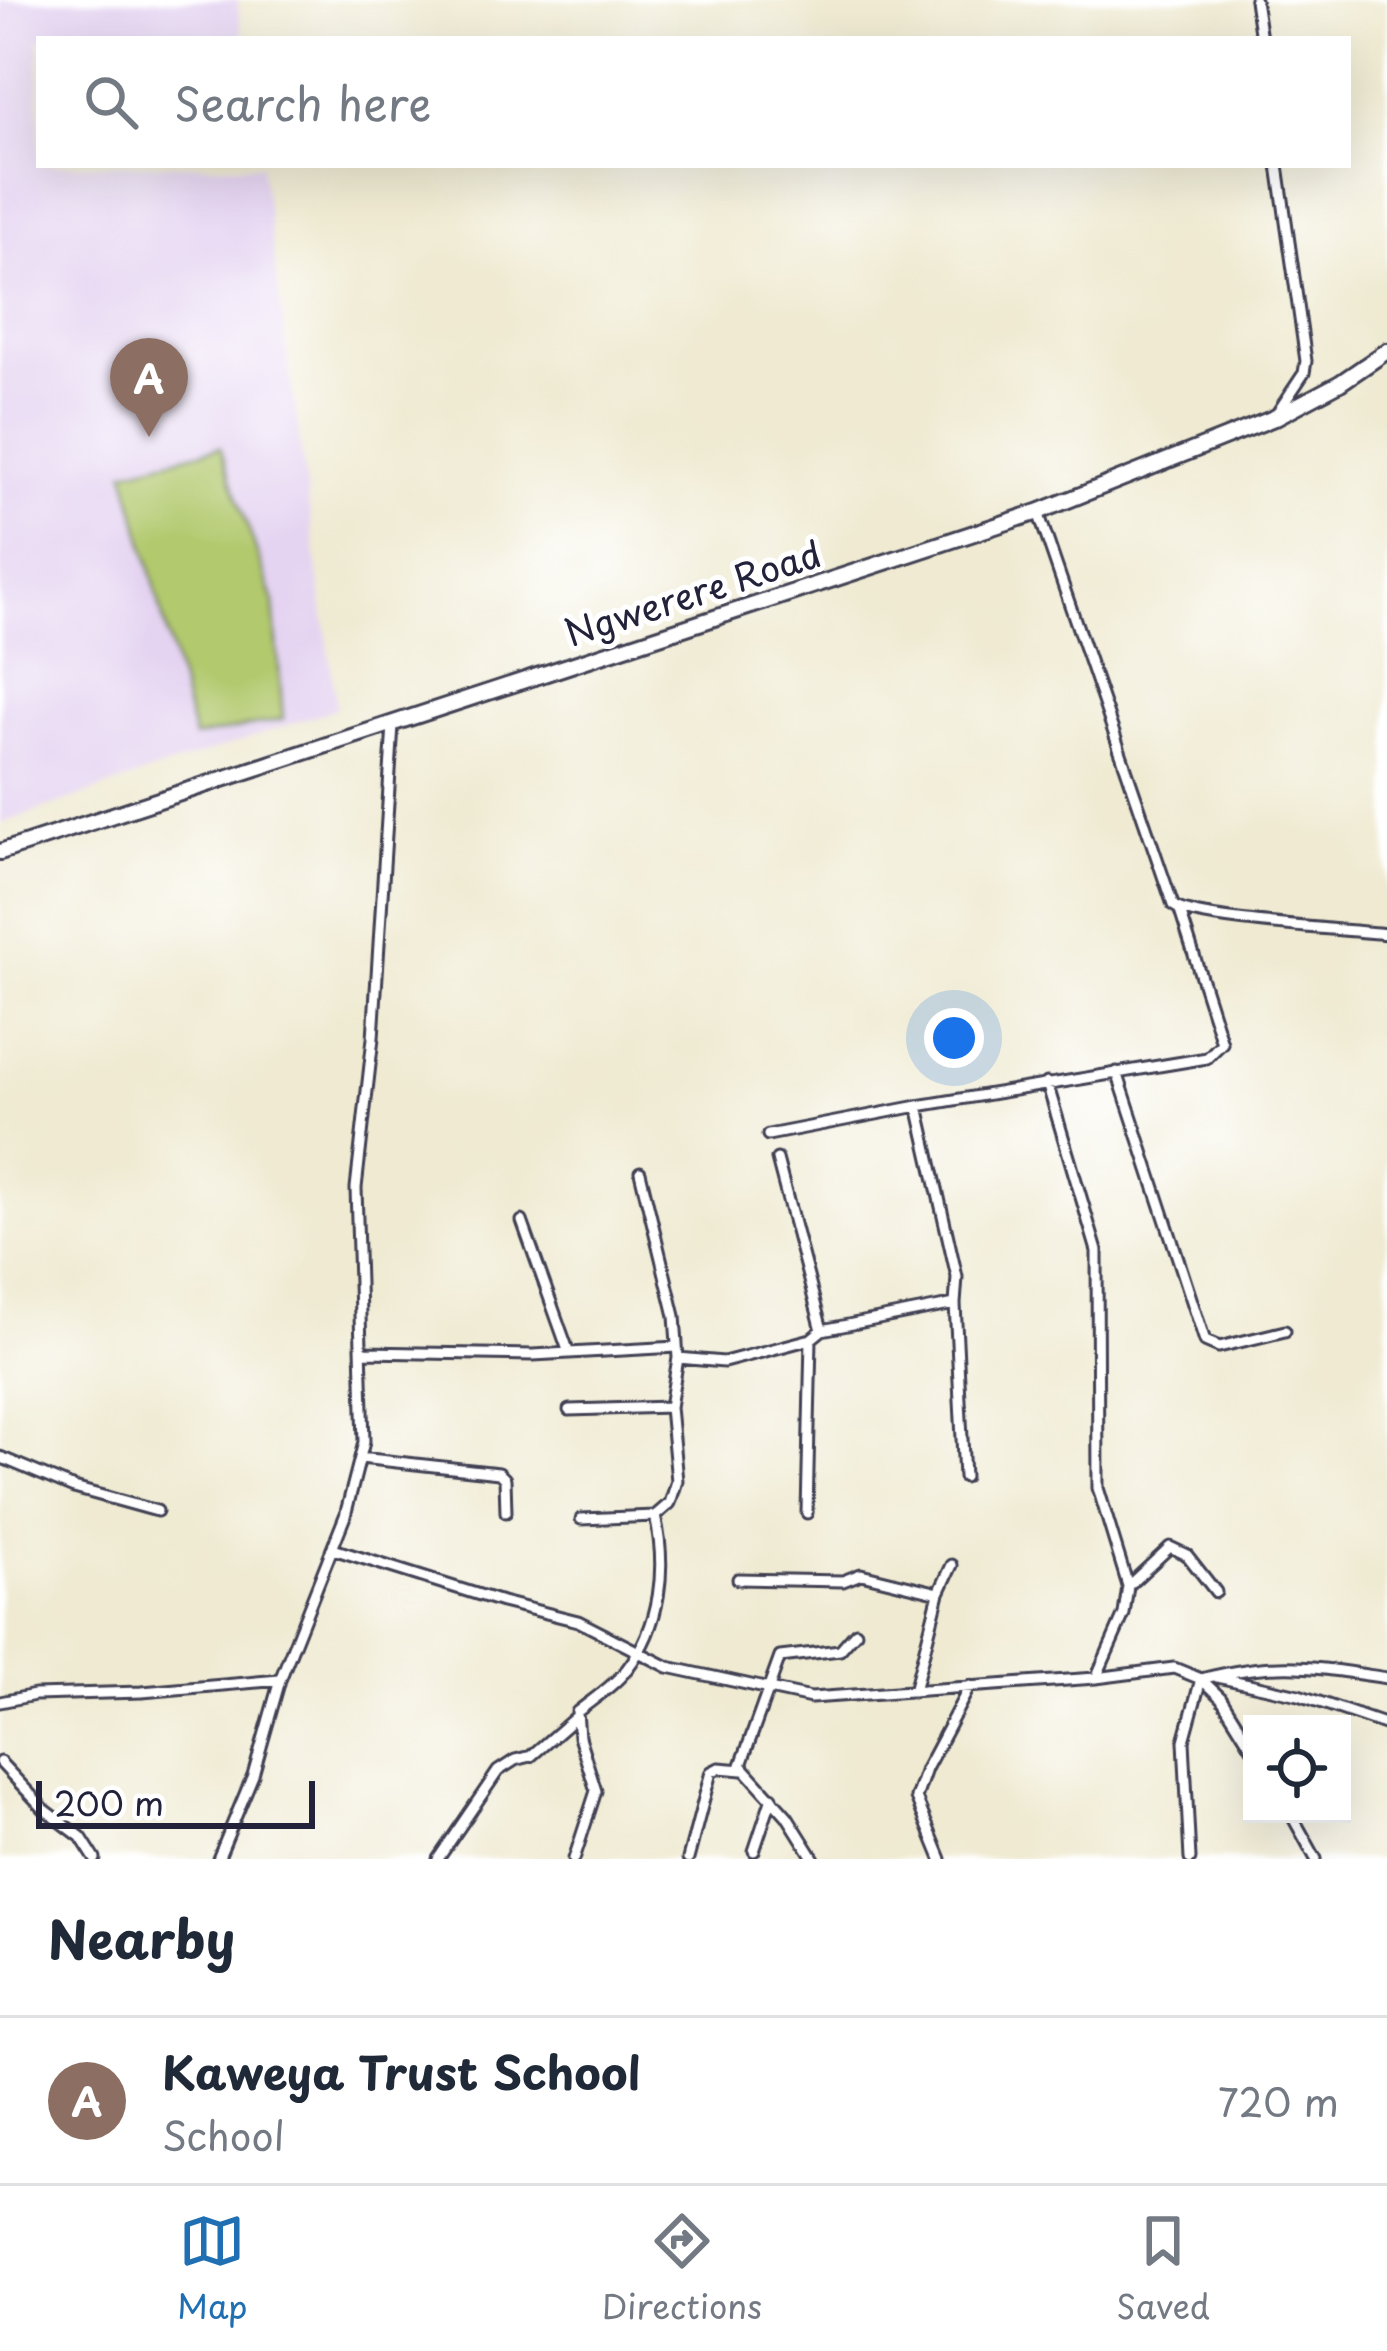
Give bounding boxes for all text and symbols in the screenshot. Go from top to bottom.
search box [36,36,1351,168]
text: Search here [174,68,431,136]
icon: search [78,69,144,135]
pin: A [110,338,188,437]
street label: Ngwerere Road [557,525,828,659]
your location [924,1008,984,1068]
map controls [1243,1715,1351,1823]
button: locate [1243,1715,1351,1823]
scale bar [36,1775,315,1828]
text: 200 m [54,1777,164,1827]
text: Nearby [48,1899,235,1976]
text: Kaweya Trust School [162,2037,640,2105]
text: A [72,2071,102,2130]
text: 720 m [1218,2071,1339,2130]
text: School [162,2105,285,2164]
tab: Map [177,2208,248,2330]
tab: Directions [602,2208,762,2330]
tab: Saved [1116,2208,1210,2330]

